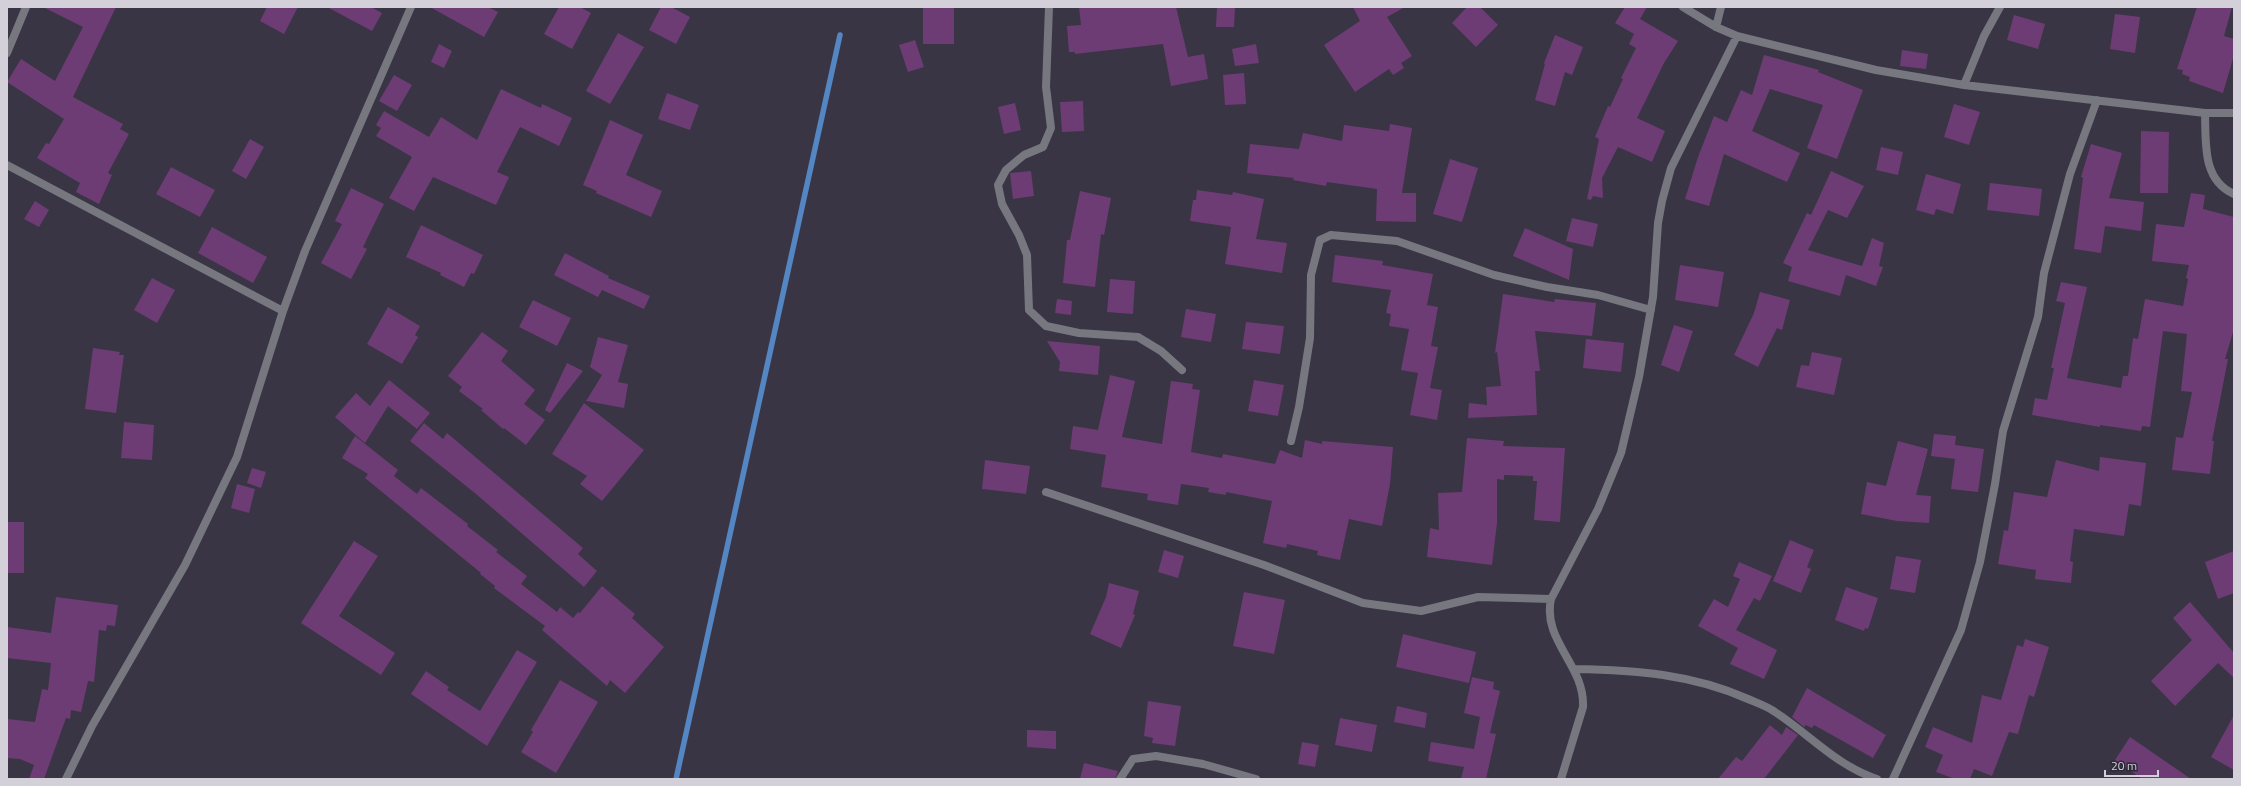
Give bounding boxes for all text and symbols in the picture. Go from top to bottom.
scale bar [2105,752,2158,778]
text: 20 m [2111,756,2137,775]

